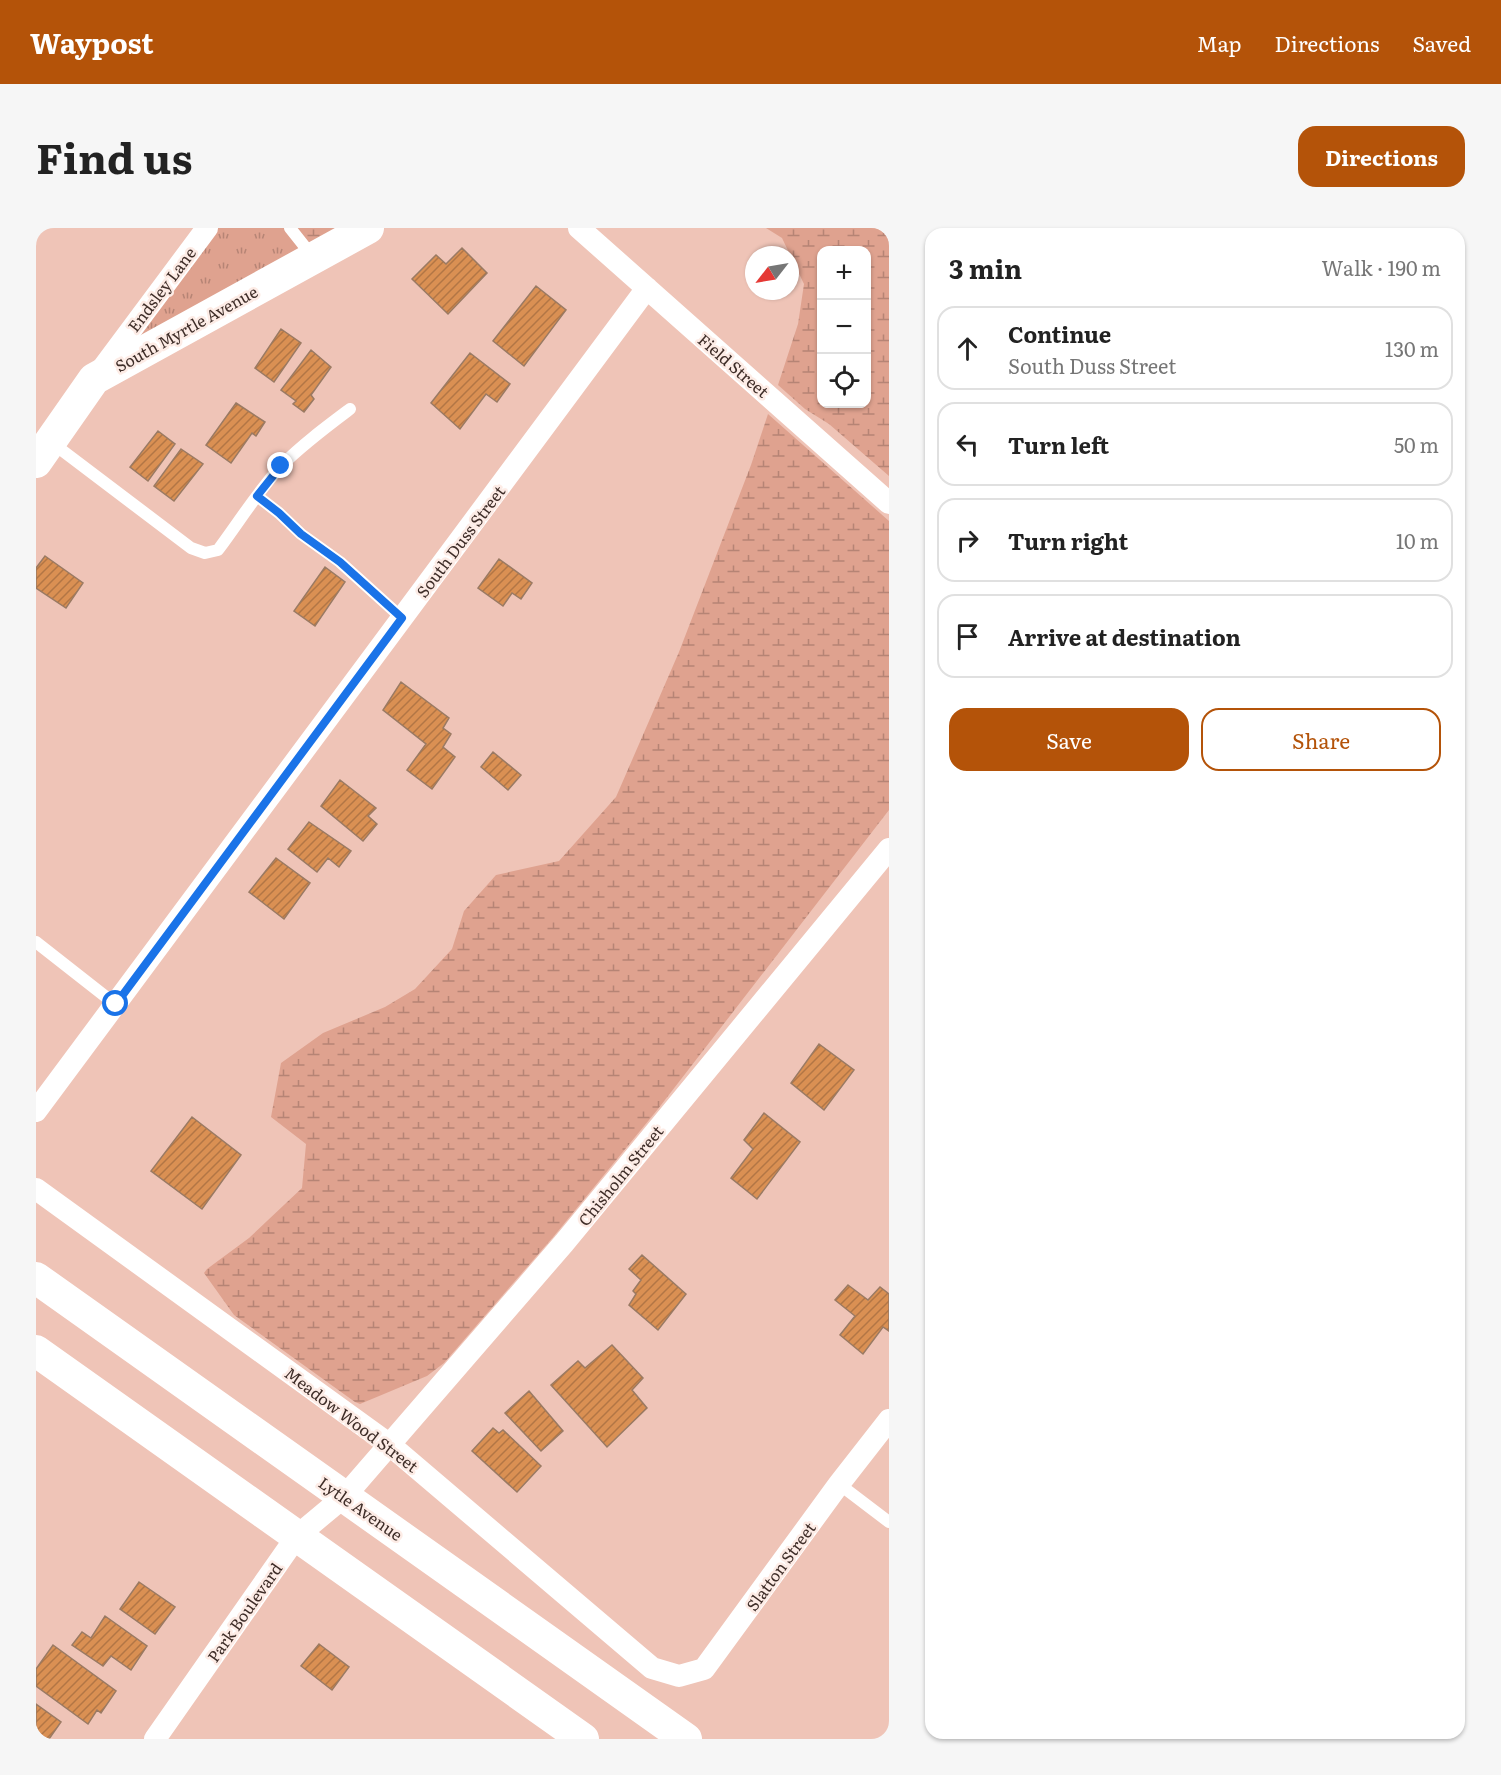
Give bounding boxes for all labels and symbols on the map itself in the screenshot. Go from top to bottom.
street label: Endsley Lane [121,242,201,336]
north arrow [745,246,799,300]
street label: South Myrtle Avenue [110,279,262,377]
street label: Field Street [693,327,775,403]
route end [267,452,293,478]
street label: South Duss Street [410,480,510,602]
route start [102,990,128,1016]
street label: Chisholm Street [572,1119,669,1231]
street label: Meadow Wood Street [280,1361,424,1478]
street label: Lytle Avenue [314,1470,408,1546]
street label: Slatton Street [740,1516,821,1615]
street label: Park Boulevard [201,1557,287,1667]

